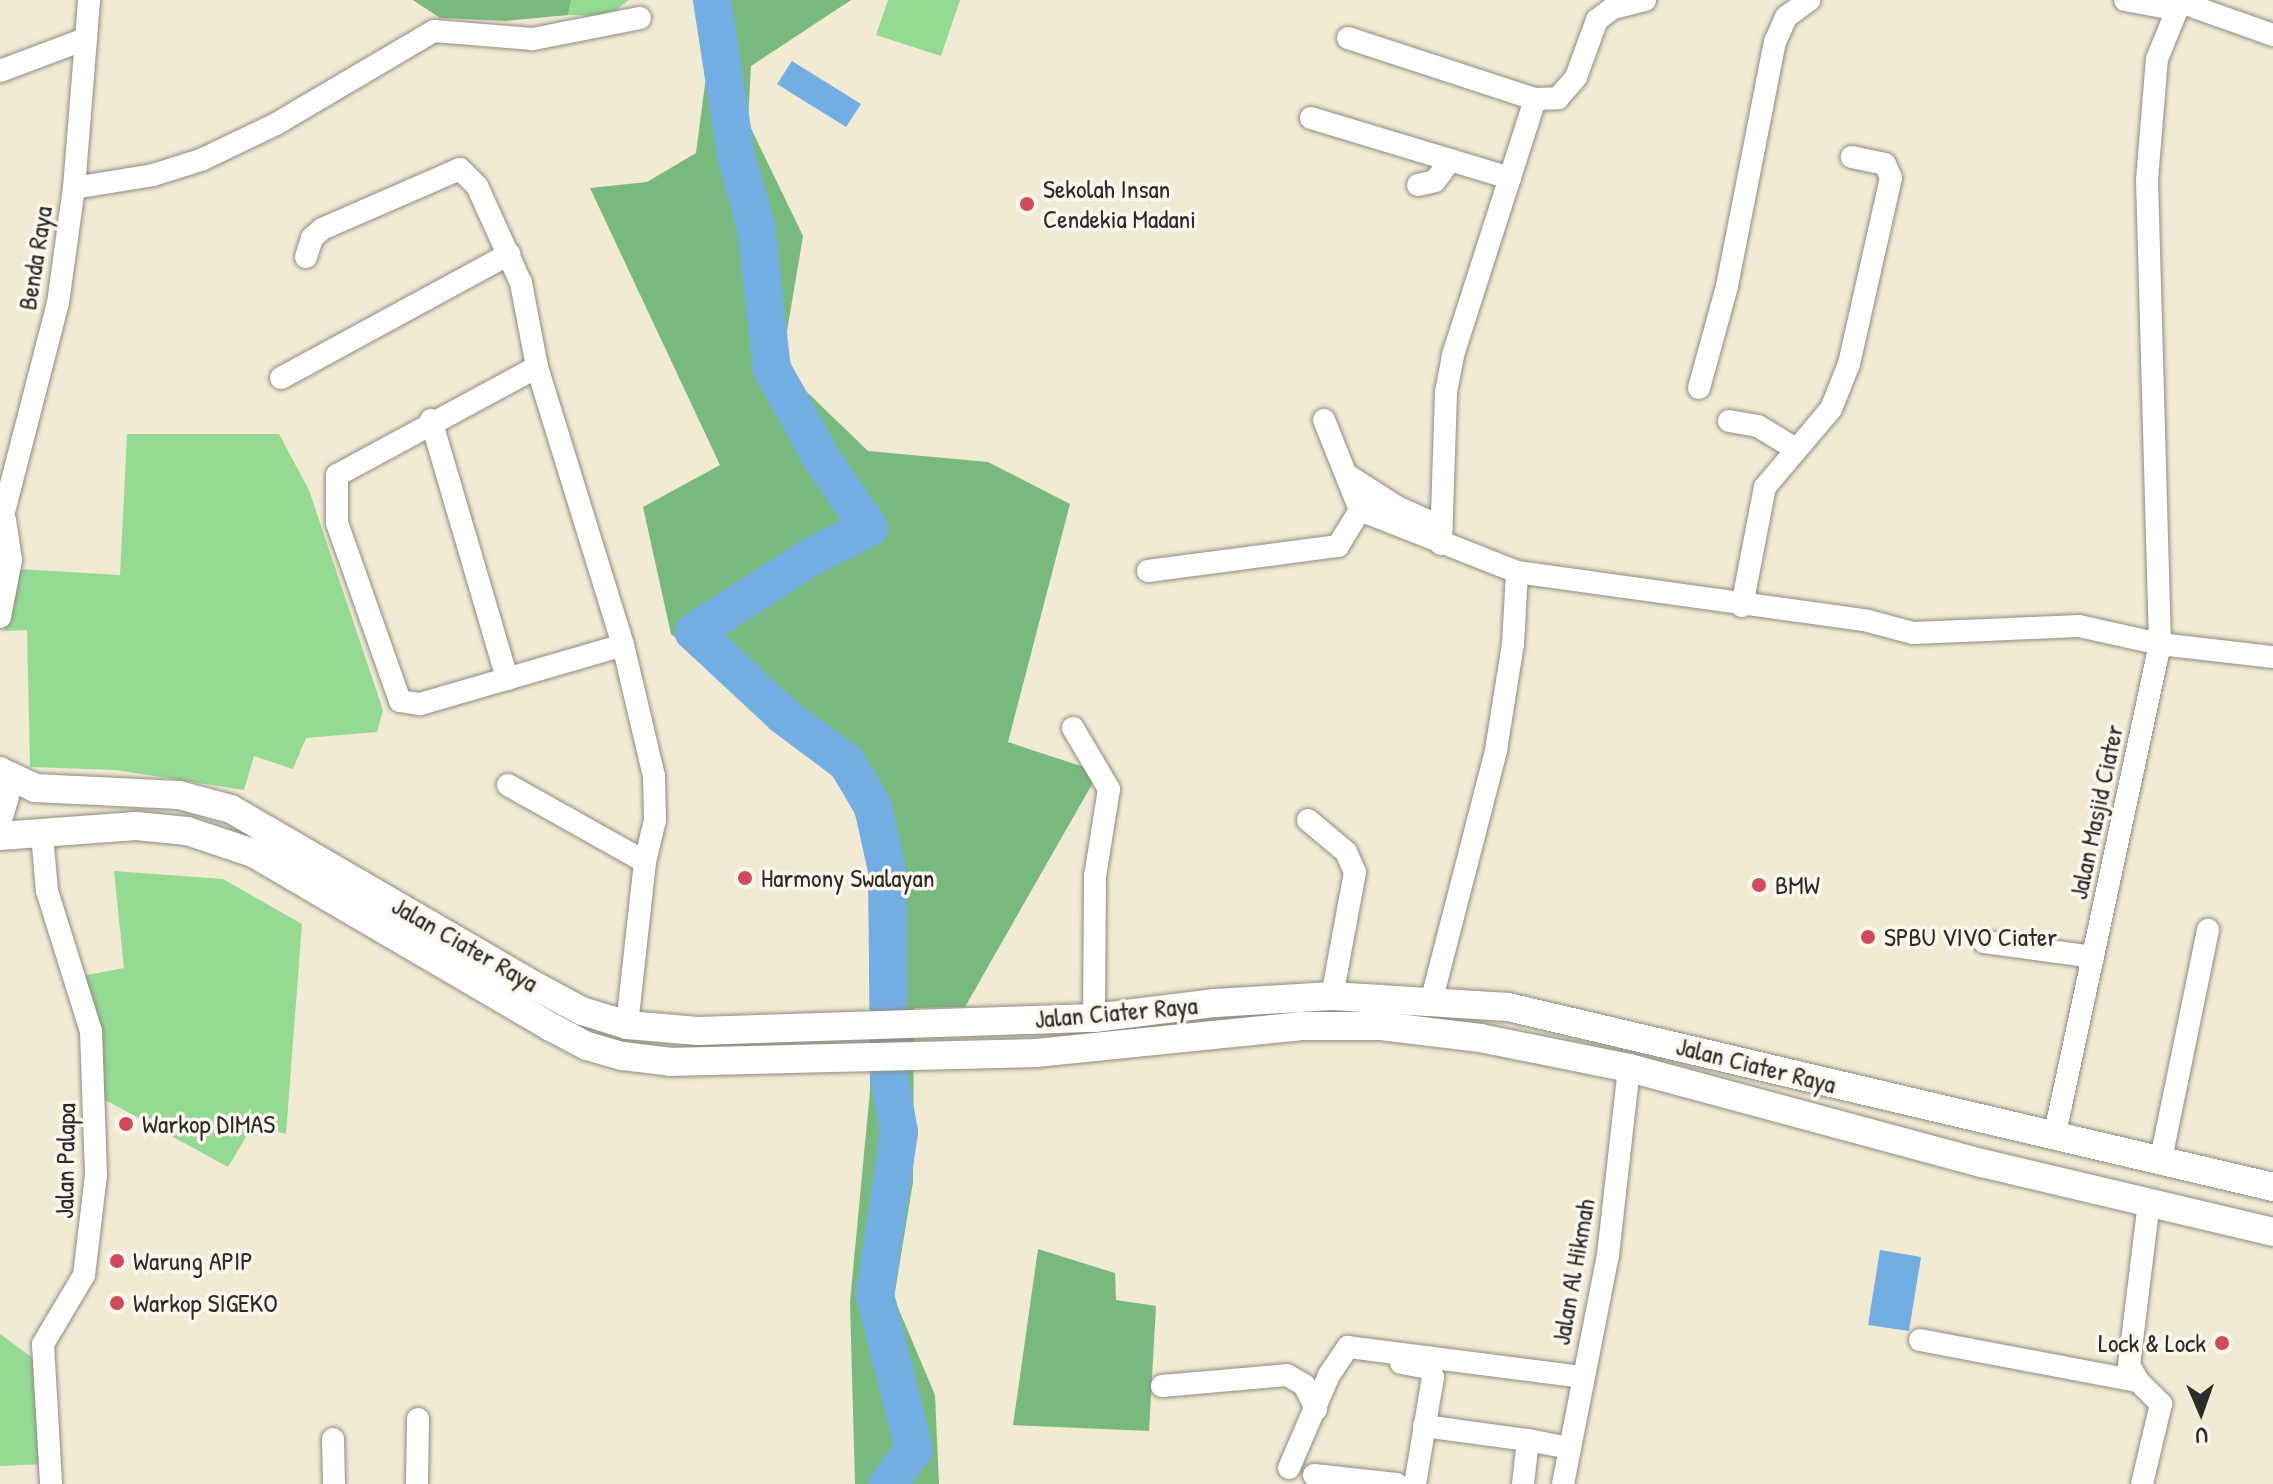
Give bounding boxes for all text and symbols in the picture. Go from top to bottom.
place label: Sekolah Insan Cendekia Madani [1043,173,1196,234]
marker: Sekolah Insan Cendekia Madani [1018,195,1036,213]
street label: Benda Raya [11,204,59,312]
street label: Jalan Masjid Ciater [2062,722,2130,902]
place label: Harmony Swalayan [761,862,934,894]
marker: Harmony Swalayan [736,869,754,887]
place label: BMW [1775,869,1820,901]
marker: BMW [1750,876,1768,894]
street label: Jalan Ciater Raya [386,890,544,998]
place label: SPBU VIVO Ciater [1884,921,2057,953]
marker: SPBU VIVO Ciater [1859,928,1877,946]
street label: Jalan Ciater Raya [1033,989,1199,1035]
street label: Jalan Ciater Raya [1673,1030,1839,1100]
street label: Jalan Palapa [48,1103,82,1219]
place label: Warkop DIMAS [142,1108,275,1140]
marker: Warkop DIMAS [117,1115,135,1133]
street label: Jalan Al Hikmah [1545,1197,1601,1347]
place label: Warung APIP [133,1245,253,1277]
marker: Warung APIP [108,1252,126,1270]
place label: Warkop SIGEKO [133,1287,278,1319]
marker: Warkop SIGEKO [108,1294,126,1312]
place label: Lock & Lock [2098,1327,2206,1359]
marker: Lock & Lock [2213,1334,2231,1352]
north arrow [2161,1372,2241,1452]
text: U [2195,1421,2208,1451]

